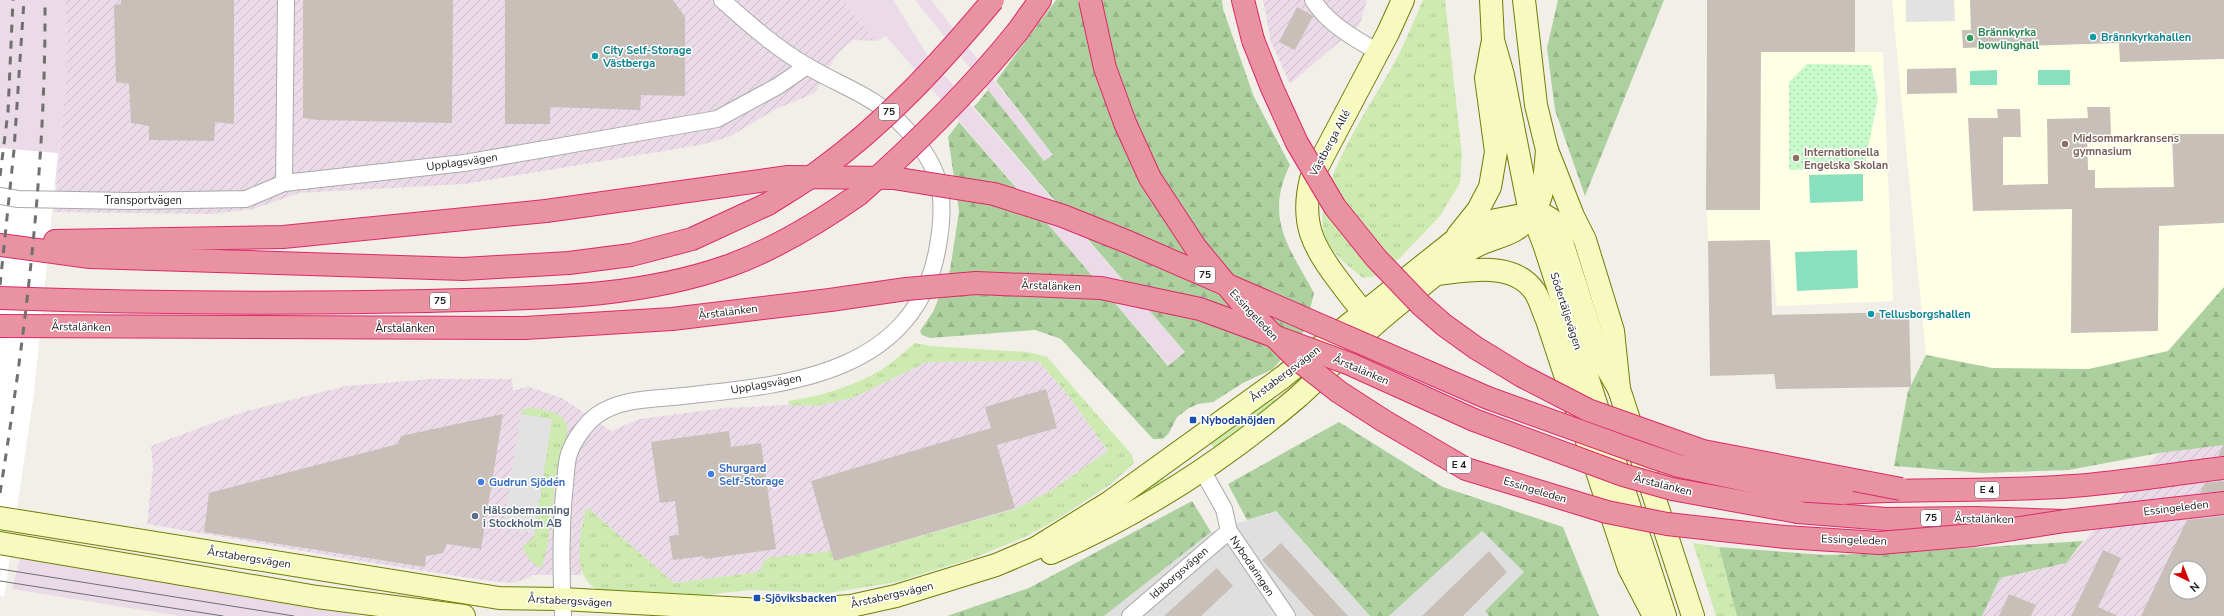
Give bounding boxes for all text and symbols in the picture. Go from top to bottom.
place label: Brännkyrka bowlinghall [1978,25,2040,53]
place label: Brännkyrkahallen [2101,30,2191,45]
marker: Brännkyrkahallen [2088,32,2098,42]
marker: Brännkyrka bowlinghall [1965,33,1975,43]
place label: City Self-Storage Västberga [602,43,691,71]
marker: City Self-Storage Västberga [590,51,600,61]
road number: 75 [879,104,899,120]
street label: Västberga Allé [1306,107,1354,180]
place label: Midsommarkransens gymnasium [2073,131,2179,159]
marker: Midsommarkransens gymnasium [2060,139,2070,149]
place label: Internationella Engelska Skolan [1804,145,1888,173]
street label: Upplagsvägen [426,150,498,174]
marker: Internationella Engelska Skolan [1791,153,1801,163]
street label: Transportvägen [104,193,182,208]
road number: 75 [1195,267,1215,283]
street label: Södertäljevägen [1546,270,1586,352]
street label: Årstalänken [1021,276,1081,295]
street label: Essingeleden [1226,286,1282,344]
road number: 75 [430,293,450,309]
street label: Årstalänken [697,300,759,323]
place label: Tellusborgshallen [1879,307,1971,322]
marker: Tellusborgshallen [1866,309,1876,319]
street label: Årstalänken [51,318,111,335]
street label: Årstalänken [375,320,435,336]
street label: Årstabergsvägen [1246,342,1323,405]
street label: Årstalänken [1331,351,1392,389]
street label: Upplagsvägen [729,370,803,398]
place label: Nybodahöjden [1201,413,1275,428]
marker: Nybodahöjden [1188,415,1198,425]
road number: E 4 [1447,457,1471,473]
place label: Shurgard Self-Storage [719,461,784,489]
marker: Shurgard Self-Storage [706,469,716,479]
street label: Årstalänken [1632,470,1694,499]
street label: Essingeleden [1501,473,1569,507]
place label: Gudrun Sjödén [489,475,565,490]
marker: Gudrun Sjödén [476,477,486,487]
road number: E 4 [1975,482,1999,498]
street label: Essingeleden [2143,497,2209,519]
place label: Hälsobemanning i Stockholm AB [483,503,570,531]
road number: 75 [1921,510,1941,526]
street label: Årstalänken [1954,510,2014,527]
marker: Hälsobemanning i Stockholm AB [470,511,480,521]
street label: Essingeleden [1821,531,1887,549]
street label: Nybodaringen [1226,533,1278,599]
street label: Årstabergsvägen [206,543,292,572]
street label: Idaborgsvägen [1147,543,1211,603]
north arrow [2168,560,2208,600]
street label: Årstabergsvägen [849,577,935,612]
text: N [2186,579,2203,595]
street label: Årstabergsvägen [527,590,613,611]
place label: Sjöviksbacken [765,591,837,606]
marker: Sjöviksbacken [752,593,762,603]

